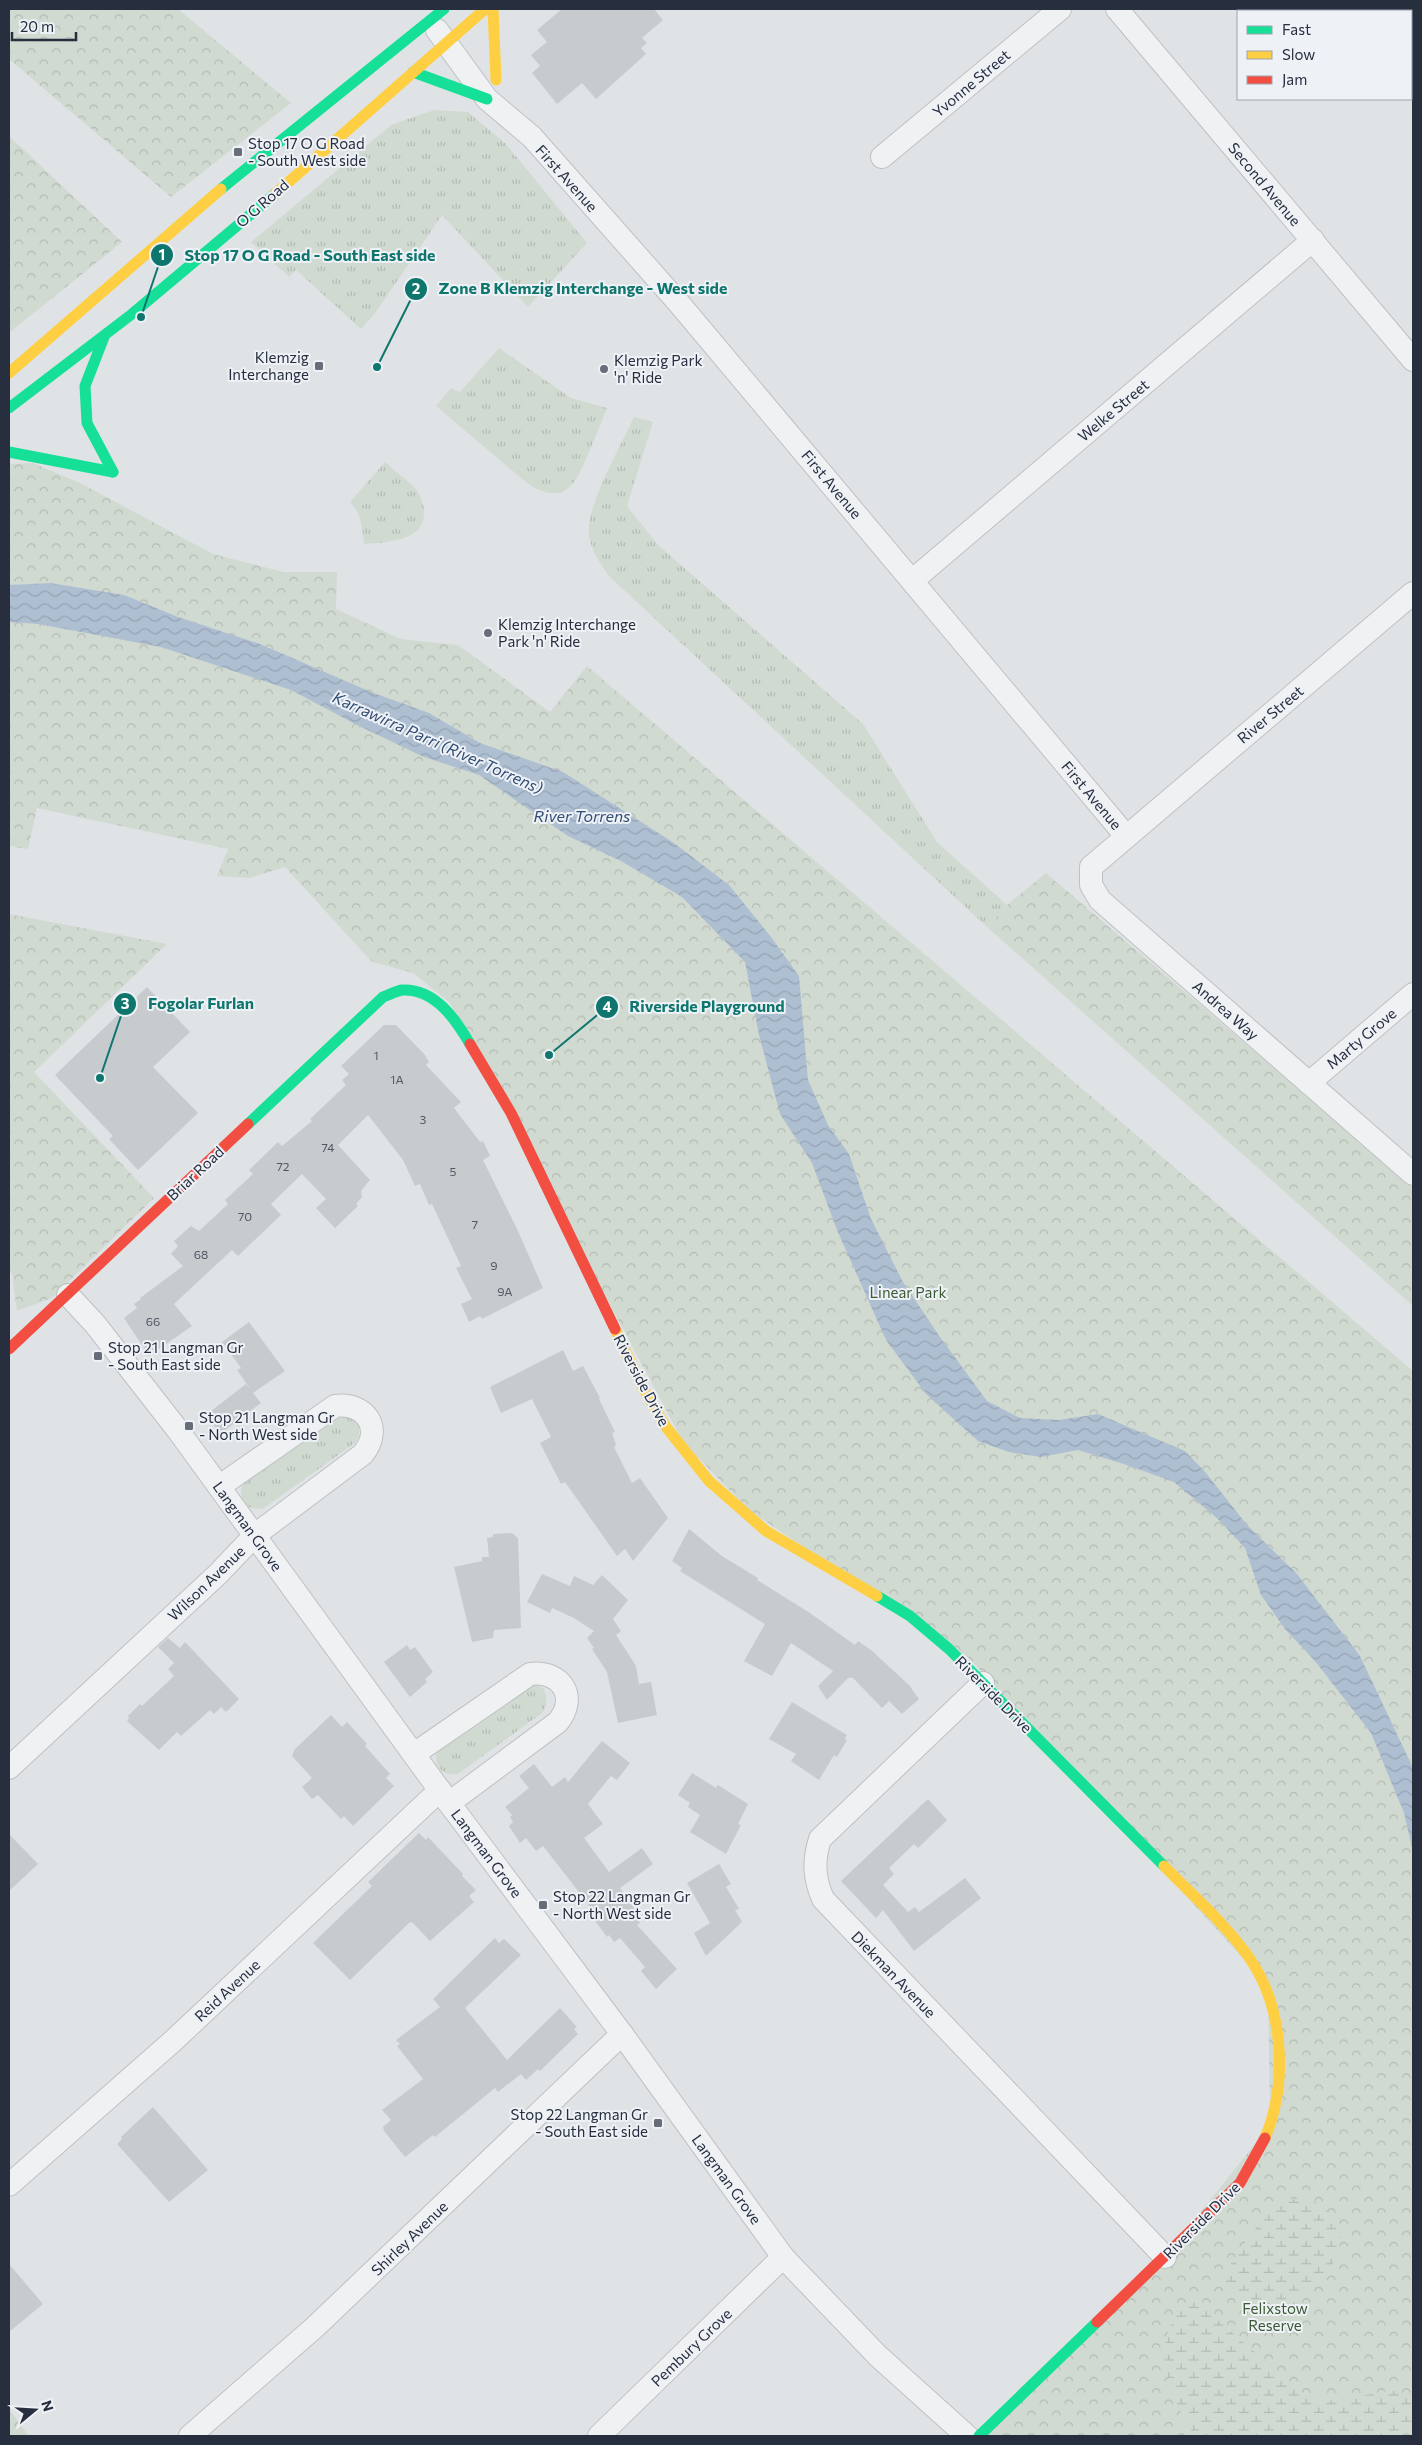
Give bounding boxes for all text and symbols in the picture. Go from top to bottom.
scale bar [12,10,76,42]
legend [1237,10,1412,100]
text: 20 m [20,17,54,35]
text: Fast [1282,20,1311,38]
street label: Yvonne Street [929,45,1013,121]
text: Slow [1282,45,1315,63]
text: Jam [1282,70,1307,88]
place label: Stop 17 O G Road - South West side [248,134,366,169]
street label: Second Avenue [1225,139,1305,229]
street label: First Avenue [532,141,602,215]
marker: Stop 17 O G Road - South West side [232,146,244,158]
street label: O G Road [232,175,292,231]
callout: Stop 17 O G Road - South East side [150,240,446,271]
text: 1 [159,245,165,263]
text: Stop 17 O G Road - South East side [184,245,436,264]
callout: Zone B Klemzig Interchange - West side [404,273,738,304]
text: Zone B Klemzig Interchange - West side [439,278,727,297]
text: 2 [412,279,420,297]
place label: Klemzig Interchange [228,348,309,383]
place label: Klemzig Park 'n' Ride [614,351,703,386]
marker: Klemzig Interchange [313,360,325,372]
marker: Klemzig Park 'n' Ride [598,363,610,375]
street label: Welke Street [1074,375,1152,445]
street label: First Avenue [798,446,866,522]
place label: Klemzig Interchange Park 'n' Ride [498,615,636,650]
marker: Klemzig Interchange Park 'n' Ride [482,627,494,639]
street label: River Street [1233,681,1307,747]
water label: Karrawirra Parri (River Torrens) [330,687,546,797]
street label: First Avenue [1058,757,1126,833]
water label: River Torrens [534,806,630,825]
street label: Andrea Way [1189,976,1263,1044]
callout: Fogolar Furlan [113,988,264,1019]
callout: Riverside Playground [594,991,795,1022]
text: Fogolar Furlan [148,993,254,1012]
text: 3 [121,994,130,1012]
text: Riverside Playground [629,996,785,1015]
text: 4 [602,997,612,1015]
street label: Marty Grove [1322,1004,1400,1072]
house number: 1 [373,1048,379,1062]
house number: 1A [390,1072,404,1086]
house number: 3 [420,1112,427,1126]
house number: 74 [322,1140,334,1154]
street label: Briar Road [163,1142,227,1204]
house number: 72 [277,1159,290,1173]
house number: 5 [450,1164,457,1178]
house number: 70 [238,1209,252,1223]
house number: 7 [472,1217,478,1231]
house number: 68 [194,1247,208,1261]
house number: 9 [490,1258,498,1272]
park label: Linear Park [869,1283,947,1301]
house number: 9A [497,1284,513,1298]
house number: 66 [146,1314,160,1328]
street label: Riverside Drive [610,1331,674,1429]
place label: Stop 21 Langman Gr - South East side [108,1338,244,1373]
marker: Stop 21 Langman Gr - South East side [92,1350,104,1362]
place label: Stop 21 Langman Gr - North West side [199,1408,335,1443]
marker: Stop 21 Langman Gr - North West side [183,1420,195,1432]
street label: Langman Grove [209,1478,287,1574]
street label: Wilson Avenue [164,1542,248,1624]
street label: Riverside Drive [952,1652,1036,1736]
street label: Langman Grove [448,1805,526,1901]
place label: Stop 22 Langman Gr - North West side [553,1887,690,1922]
marker: Stop 22 Langman Gr - North West side [537,1899,549,1911]
street label: Diekman Avenue [848,1927,940,2021]
street label: Reid Avenue [191,1955,263,2025]
place label: Stop 22 Langman Gr - South East side [511,2105,648,2140]
marker: Stop 22 Langman Gr - South East side [652,2117,664,2129]
street label: Langman Grove [688,2131,766,2227]
street label: Riverside Drive [1159,2178,1243,2262]
street label: Shirley Avenue [367,2197,451,2279]
park label: Felixstow Reserve [1242,2299,1308,2334]
street label: Pembury Grove [647,2304,735,2390]
north arrow [10,2385,60,2435]
text: N [38,2398,58,2413]

